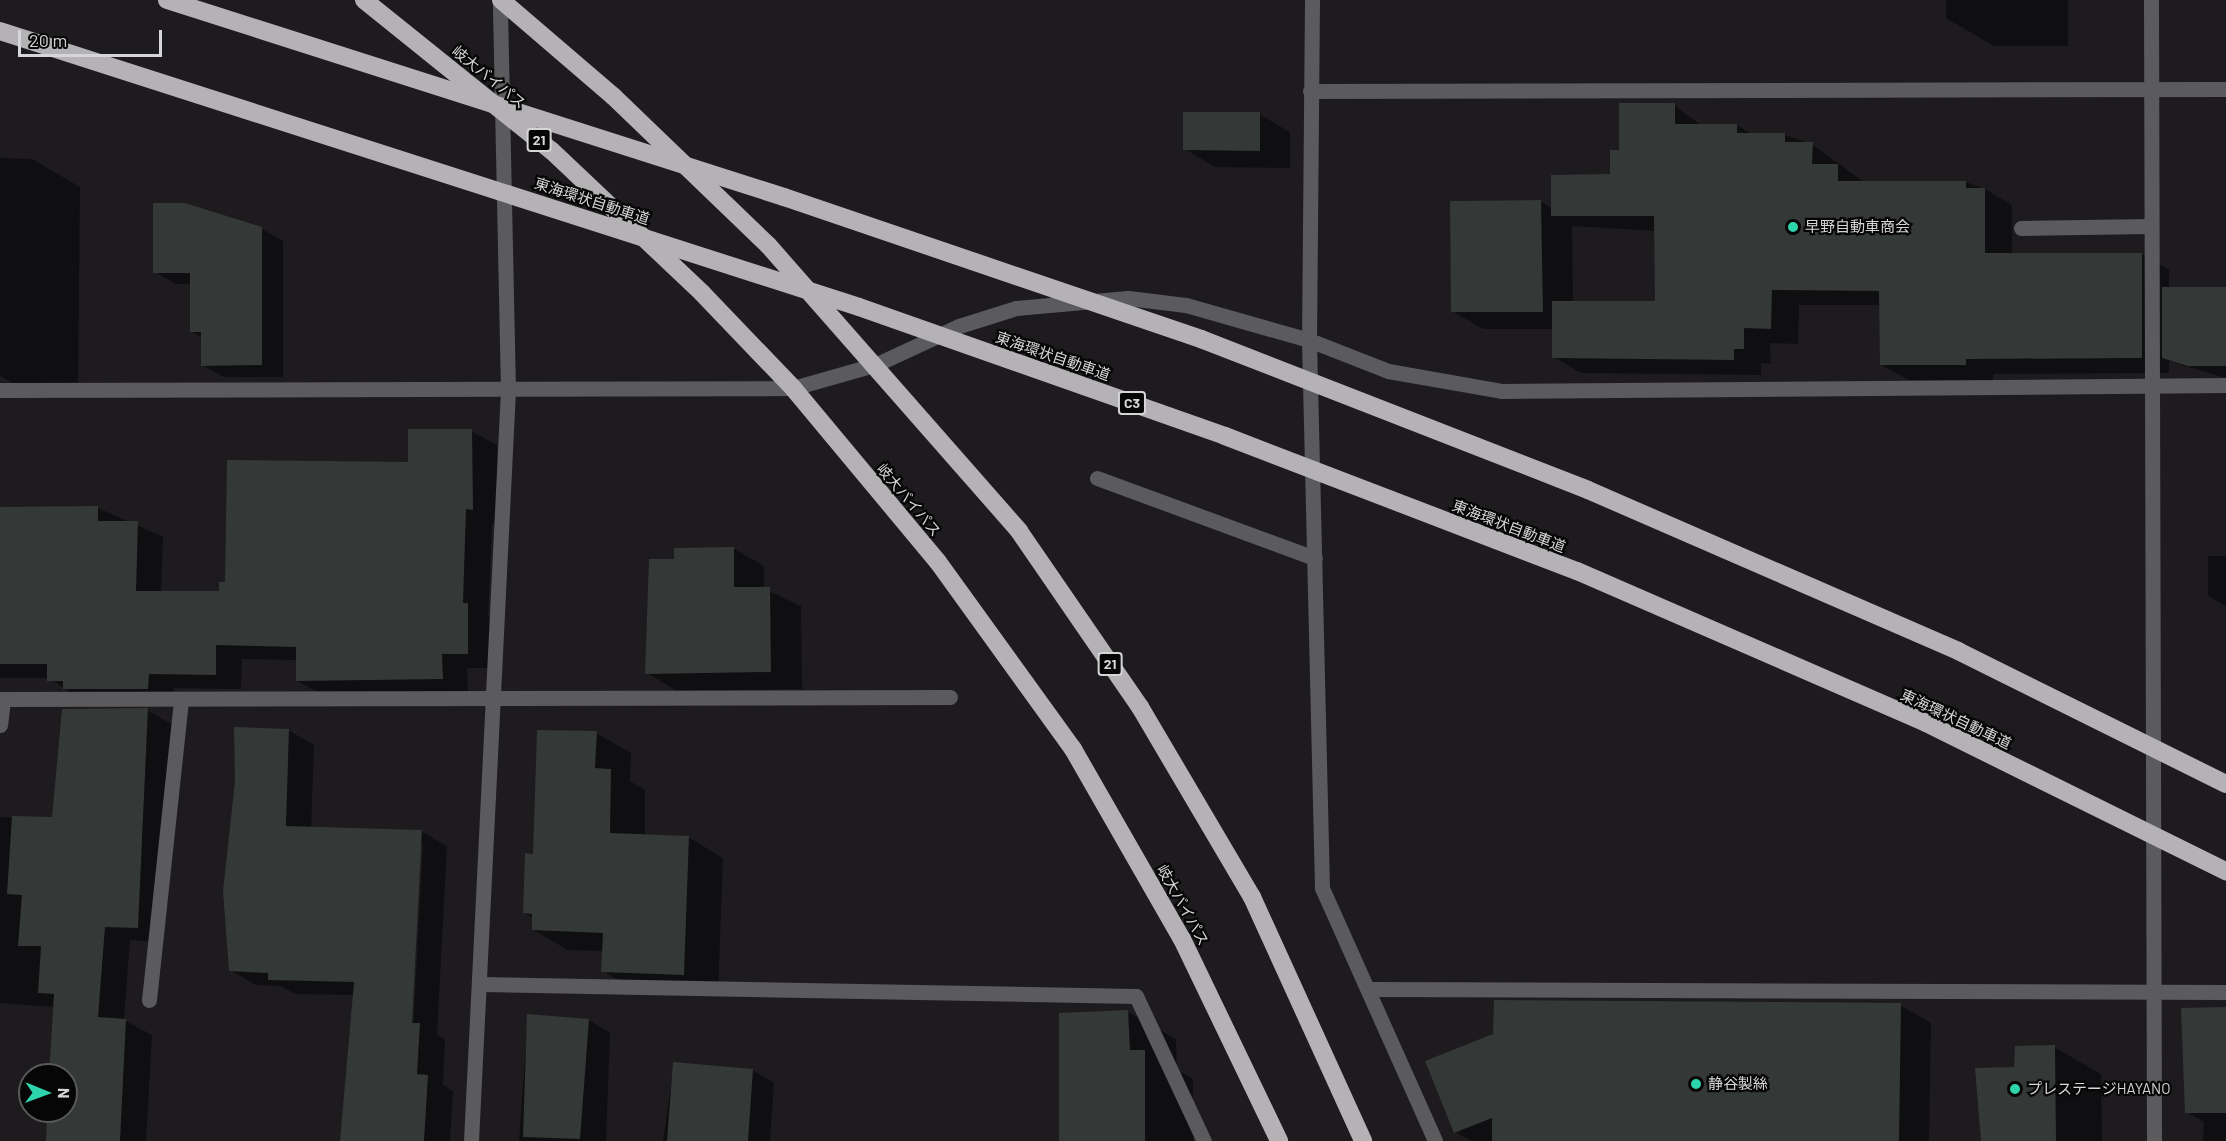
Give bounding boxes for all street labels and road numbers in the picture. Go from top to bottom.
street label: 岐大バイパス [448,42,530,112]
road number: 21 [526,129,552,151]
street label: 東海環状自動車道 [532,174,652,228]
street label: 東海環状自動車道 [993,328,1113,384]
road number: C3 [1117,392,1147,414]
street label: 岐大バイパス [873,460,945,540]
street label: 東海環状自動車道 [1450,496,1568,556]
road number: 21 [1096,653,1124,675]
street label: 東海環状自動車道 [1898,685,2014,753]
street label: 岐大バイパス [1153,861,1213,949]

